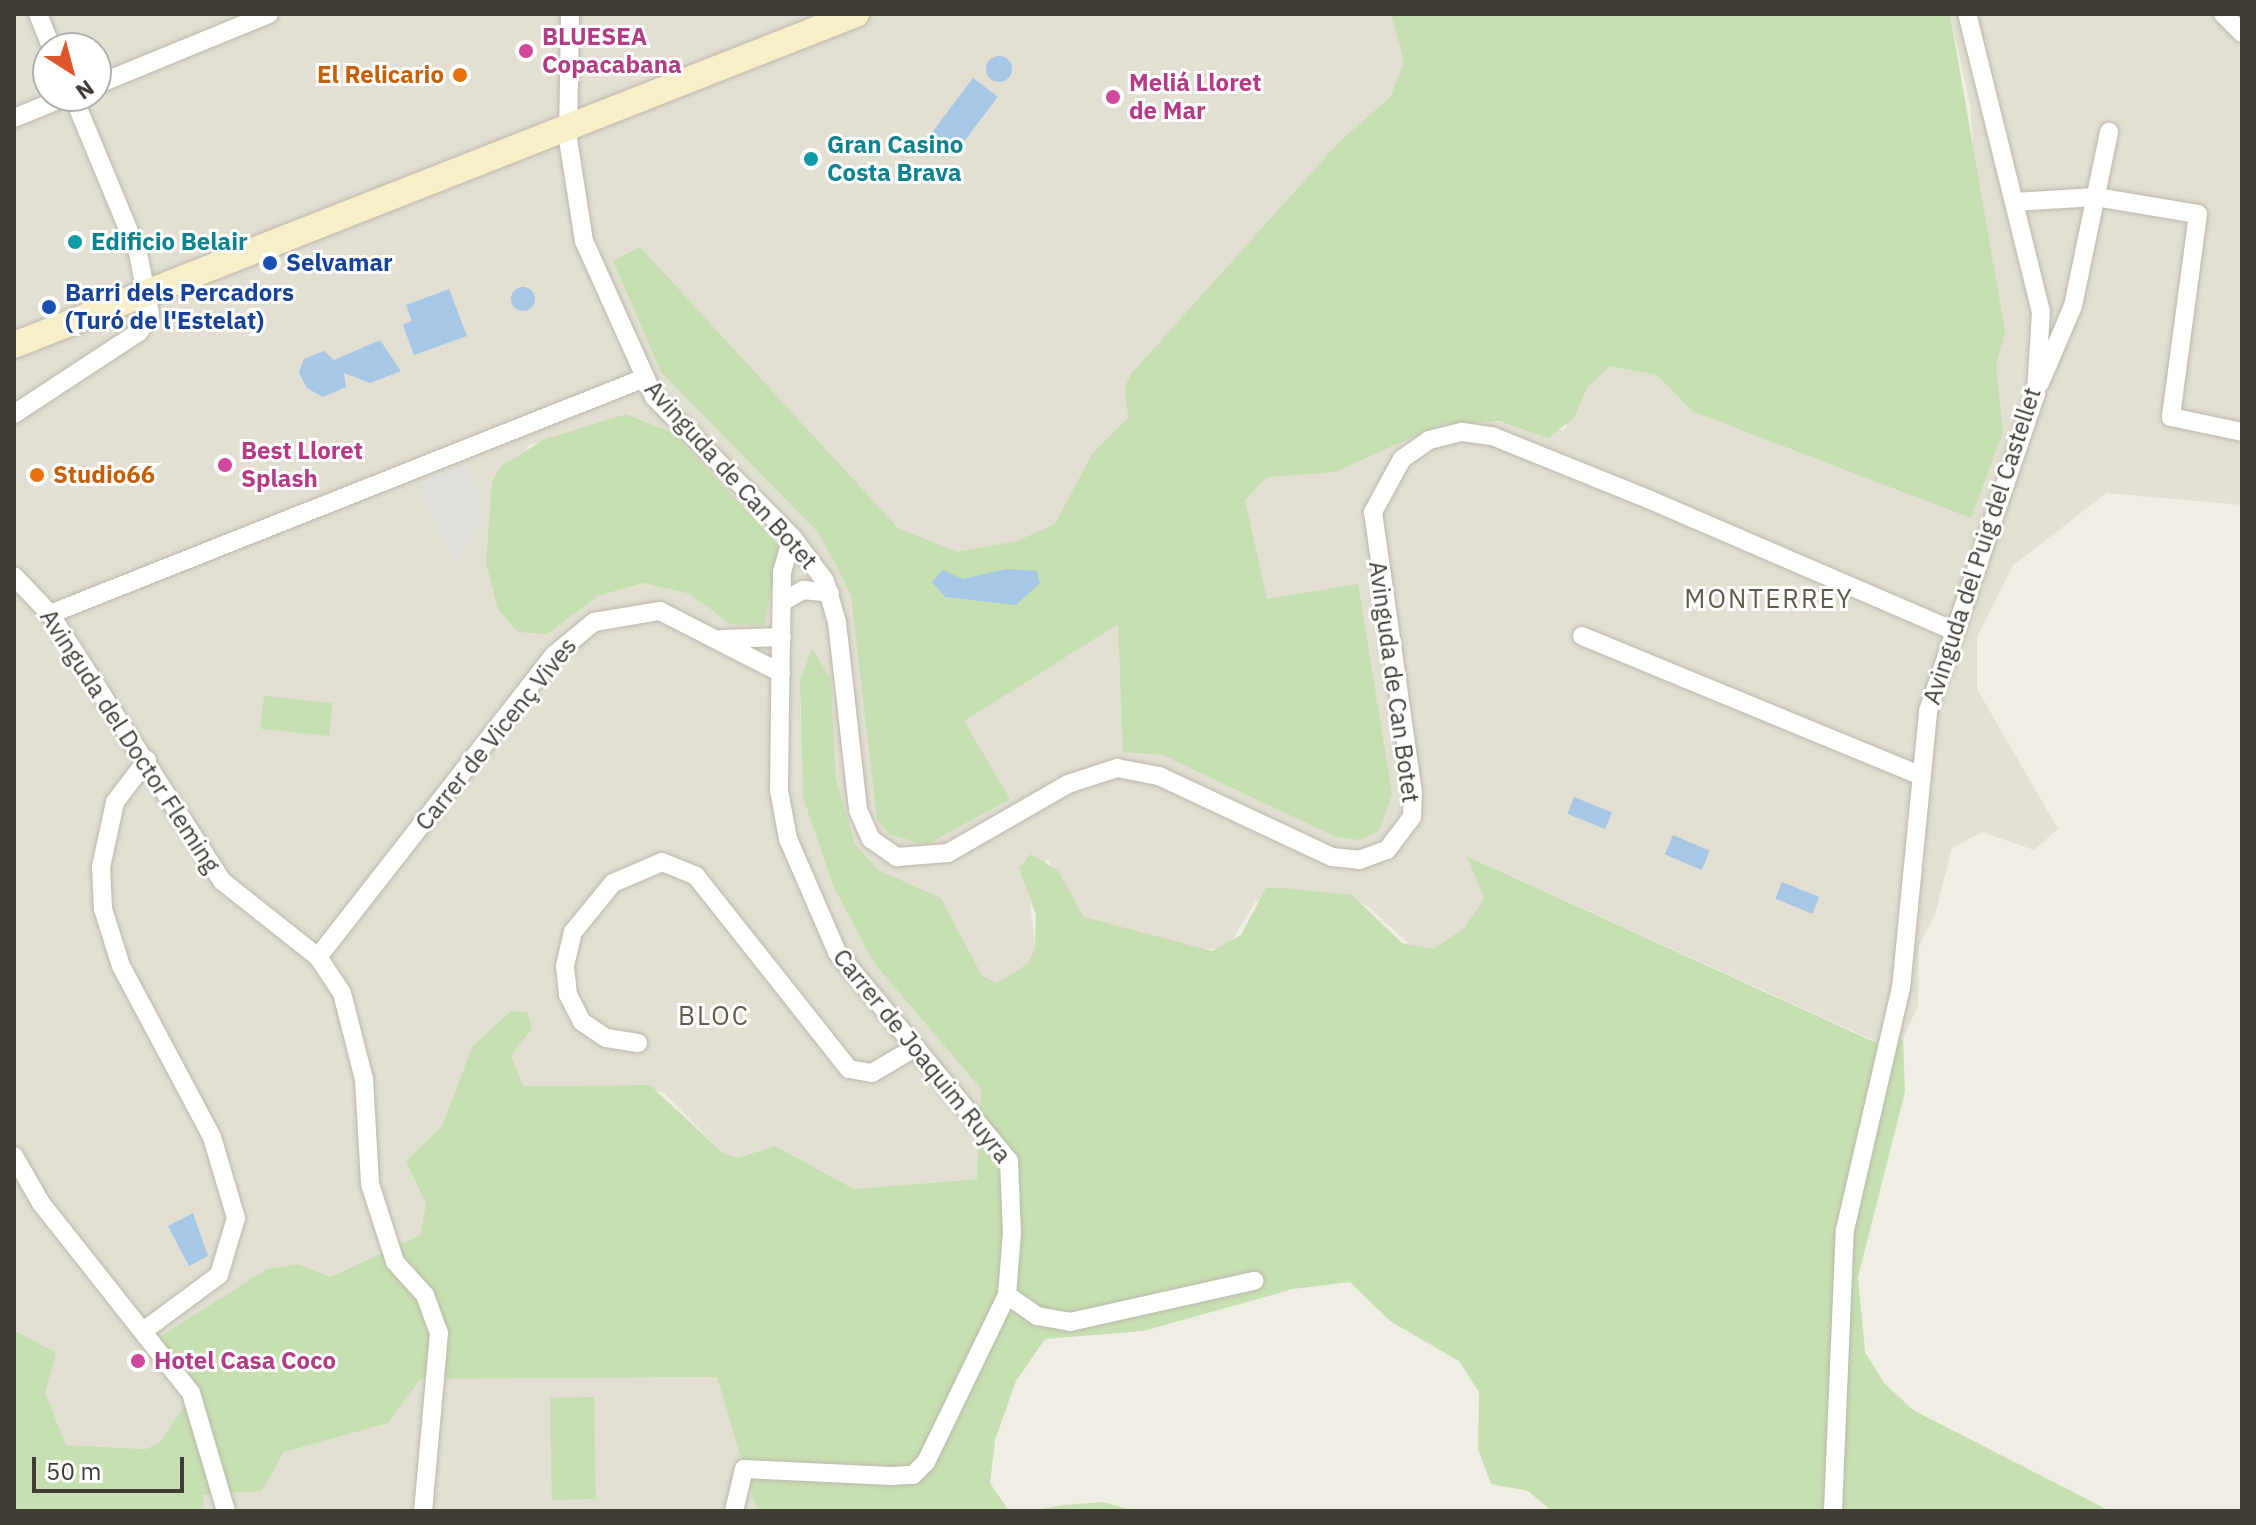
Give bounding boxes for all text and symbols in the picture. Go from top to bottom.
place label: BLUESEA Copacabana [542,23,682,79]
north arrow [32,32,112,112]
marker: BLUESEA Copacabana [517,42,535,60]
place label: El Relicario [317,61,444,89]
marker: El Relicario [451,66,469,84]
place label: Meliá Lloret de Mar [1129,69,1261,125]
text: N [70,74,100,107]
marker: Meliá Lloret de Mar [1104,88,1122,106]
place label: Gran Casino Costa Brava [827,131,963,187]
marker: Gran Casino Costa Brava [802,150,820,168]
place label: Edificio Belair [91,228,248,256]
marker: Edificio Belair [66,233,84,251]
place label: Selvamar [286,249,393,277]
marker: Selvamar [261,254,279,272]
place label: Barri dels Percadors (Turó de l'Estelat) [65,279,294,335]
marker: Barri dels Percadors (Turó de l'Estelat) [40,298,58,316]
street label: Avinguda de Can Botet [639,375,823,575]
street label: Avinguda del Puig del Castellet [1917,384,2047,708]
place label: Best Lloret Splash [241,437,363,493]
marker: Best Lloret Splash [216,456,234,474]
place label: Studio66 [53,461,155,489]
marker: Studio66 [28,466,46,484]
street label: Avinguda de Can Botet [1363,559,1425,805]
district label: MONTERREY [1684,583,1854,615]
street label: Avinguda del Doctor Fleming [34,604,226,878]
street label: Carrer de Vicenç Vives [409,632,583,836]
street label: Carrer de Joaquim Ruyra [827,943,1017,1169]
district label: BLOC [678,1000,750,1032]
place label: Hotel Casa Coco [154,1347,336,1375]
marker: Hotel Casa Coco [129,1352,147,1370]
scale bar [36,1441,188,1491]
text: 50 m [46,1455,101,1487]

